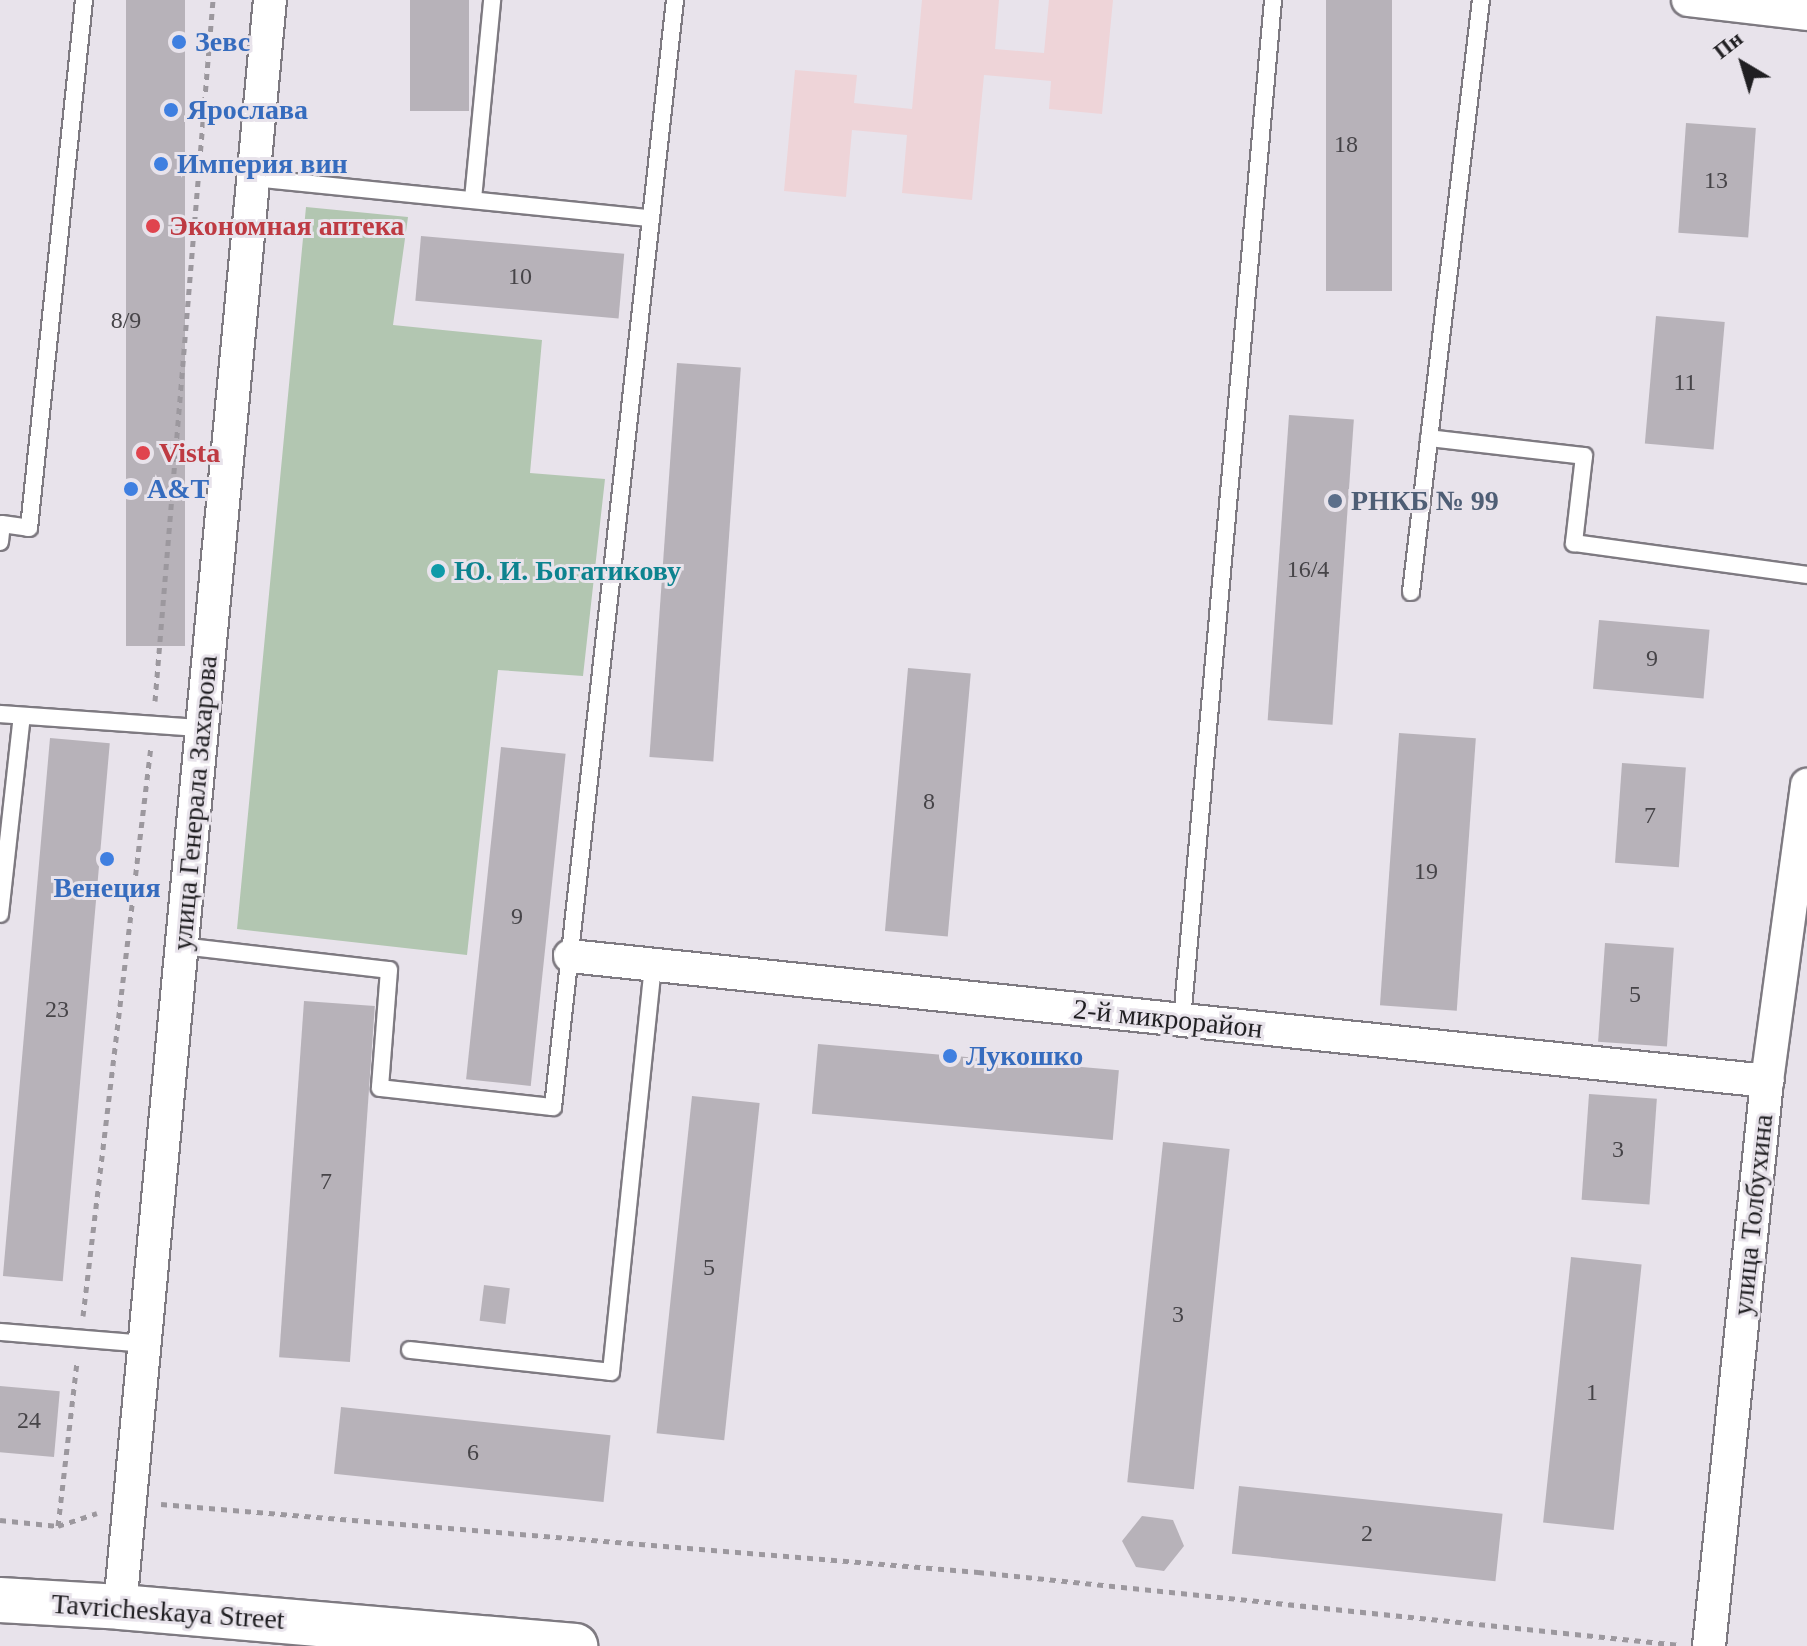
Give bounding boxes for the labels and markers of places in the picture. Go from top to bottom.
place label: Зевс [195,25,250,59]
marker: Зевс [170,33,188,51]
place label: Ярослава [187,93,308,127]
marker: Ярослава [162,101,180,119]
place label: Империя вин [177,147,348,181]
marker: Империя вин [152,155,170,173]
place label: Экономная аптека [169,209,404,243]
marker: Экономная аптека [144,217,162,235]
place label: Vista [159,436,220,470]
marker: Vista [134,444,152,462]
place label: A&T [147,472,209,506]
marker: A&T [122,480,140,498]
place label: РНКБ № 99 [1351,484,1499,518]
marker: РНКБ № 99 [1326,492,1344,510]
place label: Ю. И. Богатикову [454,554,681,588]
marker: Ю. И. Богатикову [429,562,447,580]
marker: Венеция [98,850,116,868]
place label: Венеция [53,871,161,905]
place label: Лукошко [966,1039,1083,1073]
marker: Лукошко [941,1047,959,1065]

